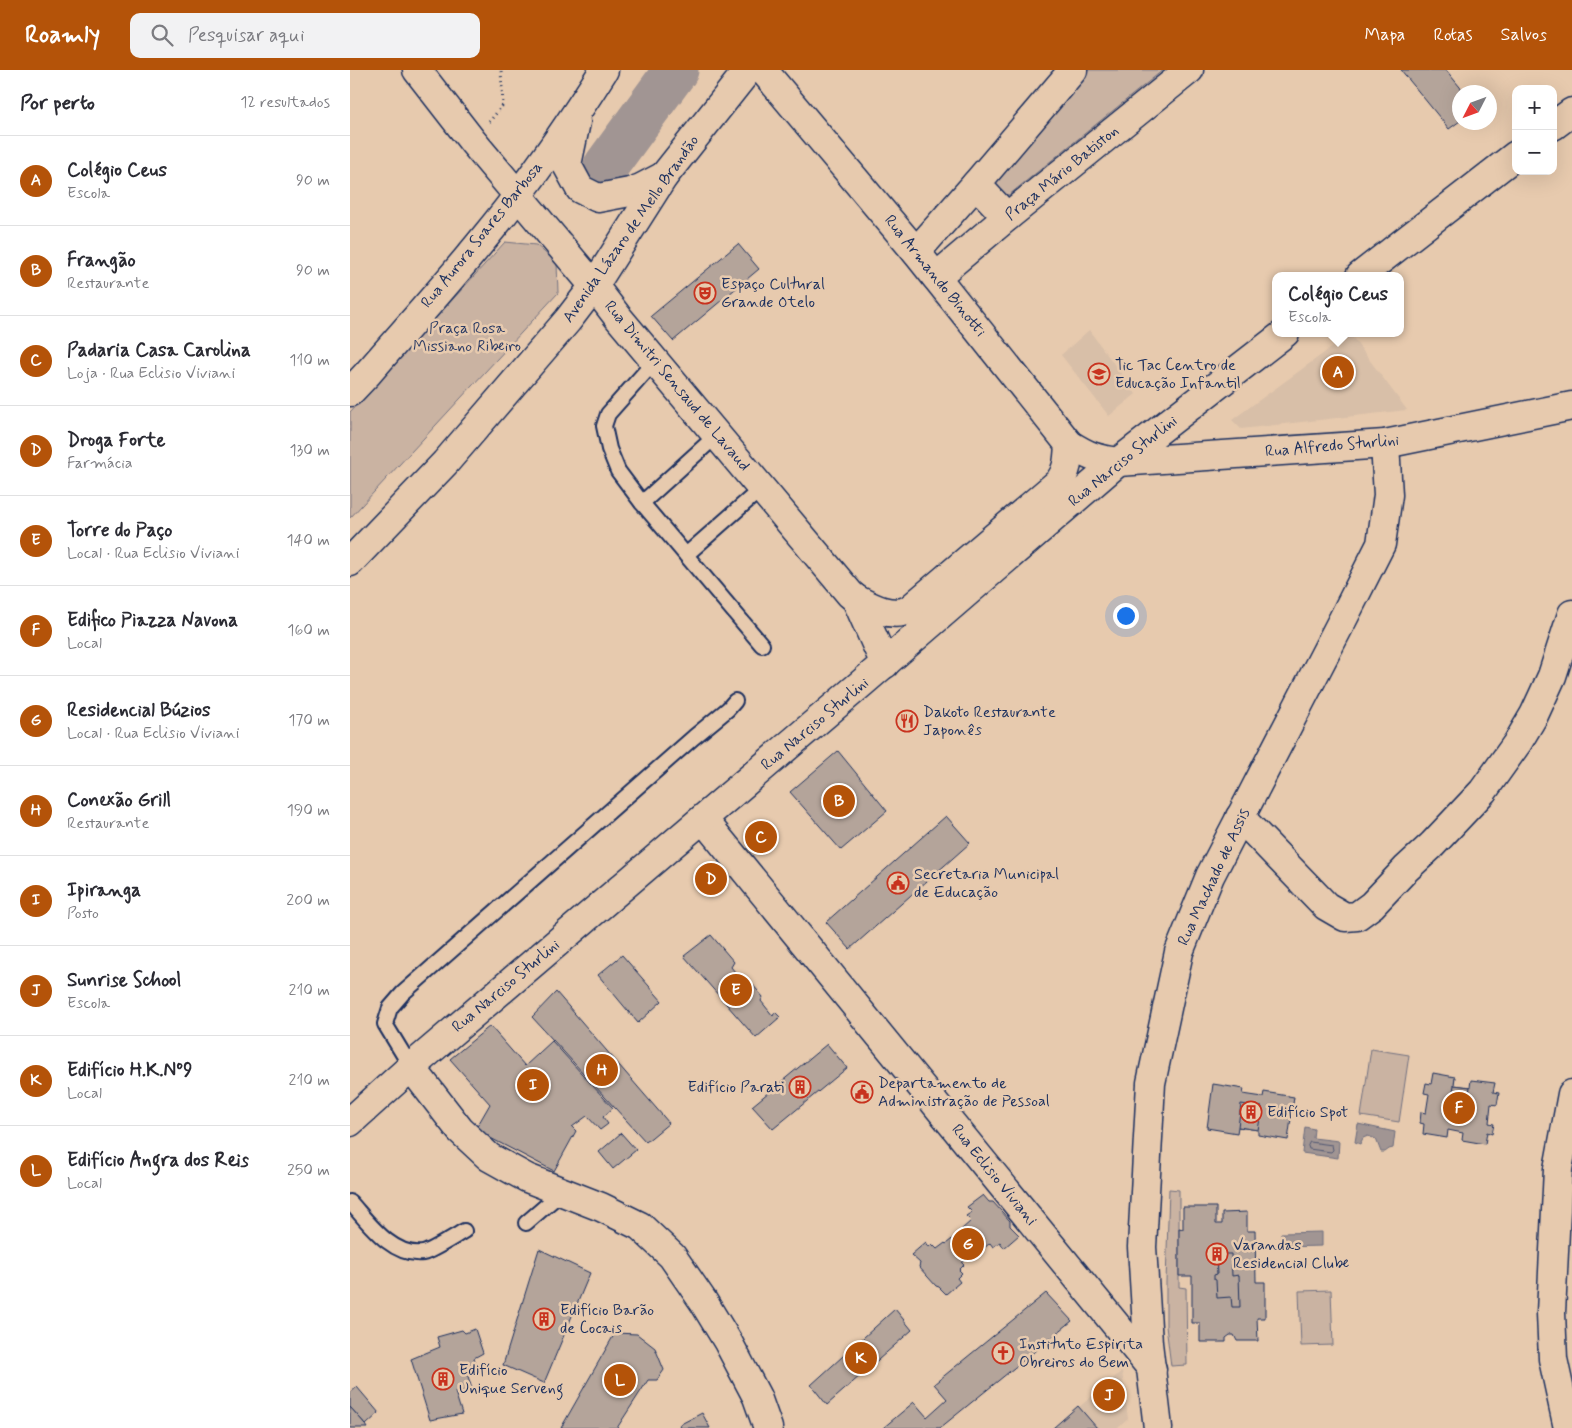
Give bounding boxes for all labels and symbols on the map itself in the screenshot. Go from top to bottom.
north arrow [1452,85,1497,130]
street label: Praça Mário Batiston [1001,121,1123,225]
street label: Avenida Lázaro de Mello Brandão [558,131,704,327]
street label: Rua Aurora Soares Barbosa [416,157,548,313]
street label: Rua Armando Binotti [879,211,991,342]
place label: Espaço Cultural Grande Otelo [721,274,825,313]
theatre icon: Espaço Cultural Grande Otelo [693,281,717,305]
street label: Rua Dimitri Sensaud de Lavaud [599,296,755,476]
park label: Praça Rosa Missiano Ribeiro [413,318,521,357]
pin: A [1322,353,1354,391]
place label: Tic Tac Centro de Educação Infantil [1115,355,1241,394]
school or university icon: Tic Tac Centro de Educação Infantil [1087,362,1111,386]
street label: Rua Narciso Sturlini [1064,410,1182,512]
street label: Rua Alfredo Sturlini [1264,430,1400,462]
your location [1113,603,1139,629]
street label: Rua Narciso Sturlini [757,672,874,775]
place label: Dakoto Restaurante Japonês [923,702,1056,741]
restaurant icon: Dakoto Restaurante Japonês [895,709,919,733]
pin: B [823,782,855,820]
street label: Rua Machado de Assis [1173,805,1255,949]
pin: C [745,818,777,856]
pin: D [695,860,727,898]
place label: Secretaria Municipal de Educação [914,864,1059,903]
public building icon: Secretaria Municipal de Educação [886,871,910,895]
street label: Rua Narciso Sturlini [448,934,565,1037]
pin: E [720,971,752,1009]
pin: H [586,1051,618,1089]
pin: I [517,1066,549,1104]
place label: Departamento de Administração de Pessoal [878,1073,1050,1112]
building icon: Edifício Parati [788,1075,812,1099]
place label: Edifício Parati [687,1077,784,1098]
public building icon: Departamento de Administração de Pessoal [850,1080,874,1104]
pin: F [1443,1089,1475,1127]
building icon: Edifício Spot [1239,1100,1263,1124]
place label: Edifício Spot [1267,1102,1349,1123]
street label: Rua Eclisio Viviani [946,1120,1042,1230]
pin: G [952,1225,984,1263]
place label: Varandas Residencial Clube [1233,1235,1350,1274]
building icon: Varandas Residencial Clube [1205,1242,1229,1266]
place label: Edifício Barão de Cocais [560,1300,654,1339]
building icon: Edifício Barão de Cocais [532,1307,556,1331]
place label: Instituto Espirita Obreiros do Bem [1019,1334,1143,1373]
pin: K [845,1339,877,1377]
church icon: Instituto Espirita Obreiros do Bem [991,1341,1015,1365]
place label: Edifício Unique Serveng [459,1360,563,1400]
pin: L [604,1361,636,1399]
building icon: Edifício Unique Serveng [431,1367,455,1391]
pin: J [1093,1376,1125,1414]

